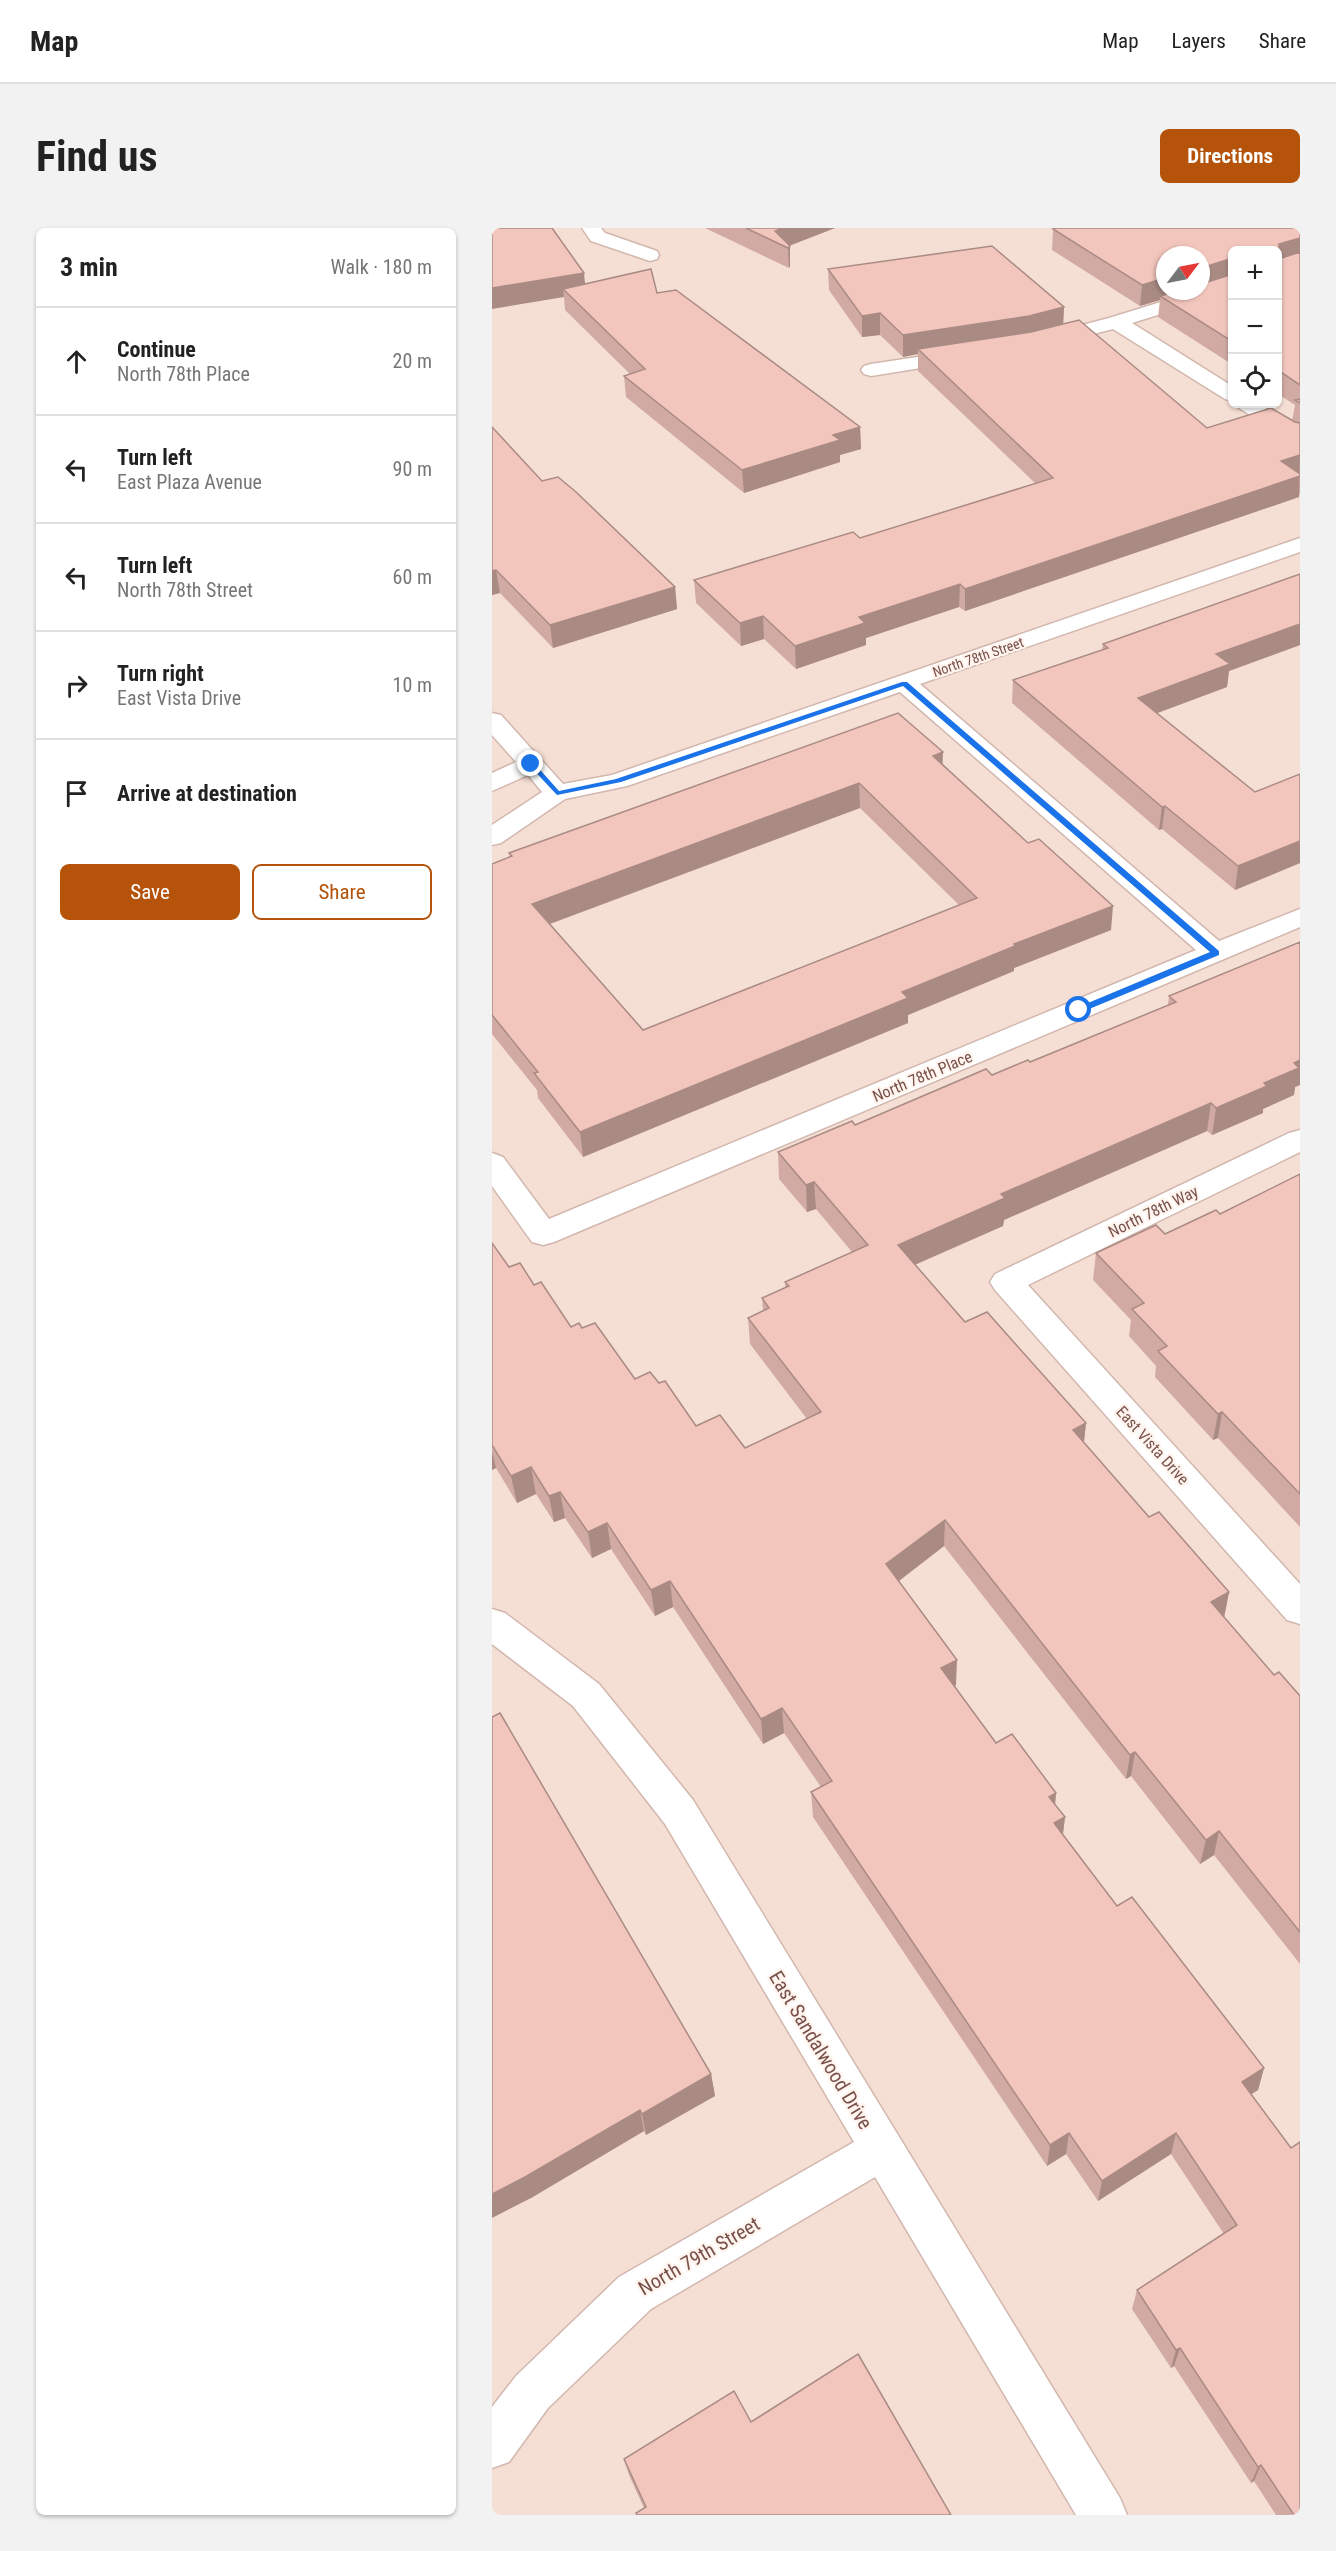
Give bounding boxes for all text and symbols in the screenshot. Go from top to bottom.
text: Map [30,25,78,58]
text: Map [1102,29,1139,53]
text: Layers [1172,29,1226,53]
text: Share [1259,29,1306,53]
button: Directions [1160,129,1300,183]
text: Find us [36,132,157,181]
north arrow [1156,246,1210,300]
map controls [1228,246,1282,408]
button: + [1228,246,1282,300]
text: 3 min [60,252,118,282]
text: Walk · 180 m [331,255,432,279]
button: − [1228,300,1282,354]
text: Continue [117,337,196,362]
icon: ahead [60,345,93,378]
text: 20 m [393,349,432,373]
button: locate [1228,354,1282,408]
text: North 78th Place [117,362,250,386]
text: Turn left [117,445,192,470]
icon: left [60,453,93,486]
text: 90 m [393,457,432,481]
text: East Plaza Avenue [117,470,262,494]
text: Turn left [117,553,192,578]
icon: left [60,561,93,594]
text: 60 m [393,565,432,589]
text: North 78th Street [117,578,253,602]
street label: North 78th Street [930,634,1026,680]
text: Turn right [117,661,204,686]
icon: right [60,669,93,702]
text: 10 m [393,673,432,697]
text: East Vista Drive [117,686,241,710]
route end [517,750,543,776]
icon: arrive [60,777,93,810]
text: Arrive at destination [117,781,297,806]
button: Save [60,864,240,920]
button: Share [252,864,432,920]
route start [1065,996,1091,1022]
street label: North 78th Place [870,1047,975,1106]
street label: North 78th Way [1105,1181,1201,1241]
street label: East Vista Drive [1112,1402,1193,1489]
street label: East Sandalwood Drive [764,1967,878,2133]
street label: North 79th Street [634,2212,764,2300]

